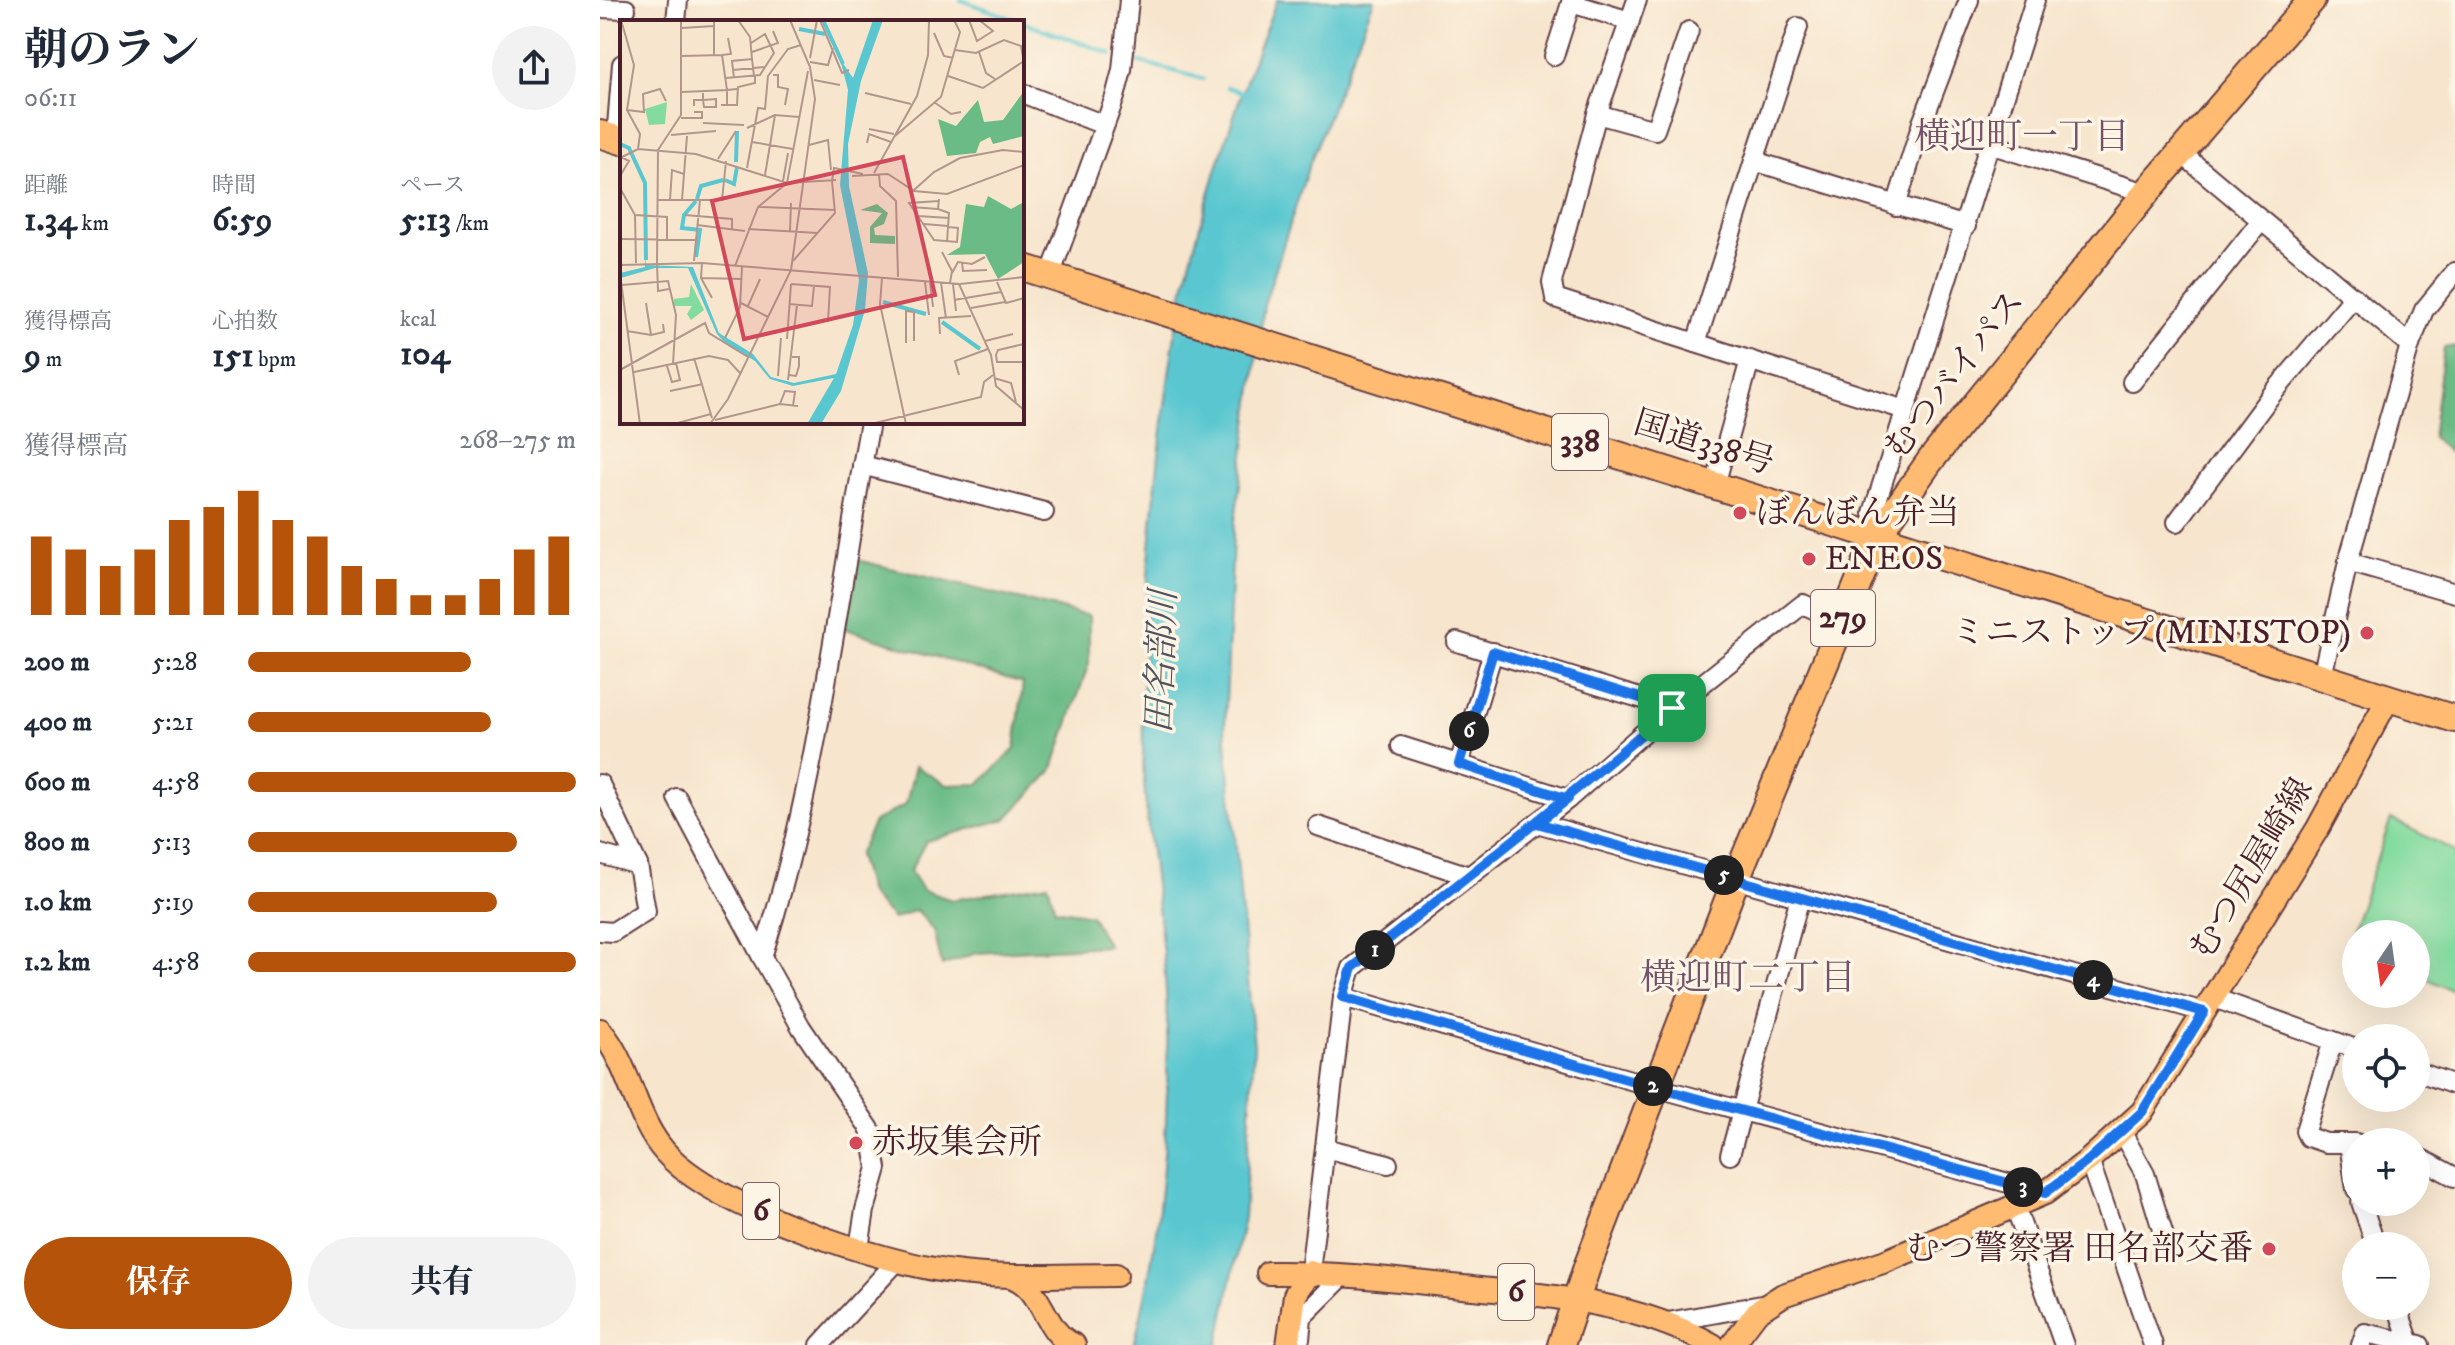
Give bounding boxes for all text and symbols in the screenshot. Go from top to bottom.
inset map [620,20,1024,424]
text: 朝のラン [24,24,200,79]
button: share [492,26,576,110]
text: 06:11 [24,82,77,115]
district label: 横迎町一丁目 [1914,115,2130,160]
text: 距離 [24,172,68,199]
text: 時間 [212,172,256,199]
text: ペース [400,172,465,199]
text: 1.34 [24,199,77,241]
text: 6:59 [212,199,272,241]
text: 5:13 [400,199,451,241]
text: km [77,210,109,237]
text: /km [451,210,489,237]
street label: むつバイパス [1876,282,2034,468]
text: kcal [400,306,436,333]
text: 獲得標高 [24,308,112,335]
text: 心拍数 [212,308,278,335]
text: 104 [400,333,450,375]
text: 9 [24,335,41,377]
text: 151 [212,335,254,377]
text: m [41,346,62,373]
text: bpm [254,346,296,373]
street label: 国道338号 [1629,402,1779,484]
road number: 338 [1552,414,1608,470]
text: 268–275 m [459,424,576,457]
text: 獲得標高 [24,430,128,463]
place label: ぼんぼん弁当 [1756,492,1960,534]
marker: ぼんぼん弁当 [1731,504,1749,522]
place label: ENEOS [1825,538,1943,580]
marker: ENEOS [1800,550,1818,568]
water label: 田名部川 [1137,585,1187,735]
road number: 279 [1811,590,1875,646]
place label: ミニストップ(MINISTOP) [1951,612,2351,654]
marker: ミニストップ(MINISTOP) [2358,624,2376,642]
text: 200 m [24,646,90,679]
text: 5:28 [152,646,198,679]
pin [1638,674,1706,742]
icon: arrive [1650,686,1694,730]
text: 400 m [24,706,92,739]
text: 5:21 [152,706,194,739]
pin: 6 [1449,711,1489,751]
text: 6 [1463,717,1475,744]
text: 600 m [24,766,91,799]
text: 4:58 [152,766,200,799]
street label: むつ尻屋崎線 [2181,771,2323,967]
text: 800 m [24,826,90,859]
text: 5:13 [152,826,191,859]
pin: 5 [1704,855,1744,895]
text: 5 [1719,861,1729,888]
text: 1.0 km [24,886,92,919]
text: 5:19 [152,886,194,919]
north arrow [2342,920,2430,1008]
map controls [2342,920,2430,1320]
pin: 1 [1355,930,1395,970]
text: 1 [1371,936,1379,963]
text: 1.2 km [24,946,90,979]
text: 4:58 [152,946,200,979]
district label: 横迎町二丁目 [1640,956,1856,1001]
pin: 4 [2073,960,2113,1000]
text: 4 [2087,966,2099,993]
button: locate [2342,1024,2430,1112]
pin: 2 [1633,1066,1673,1106]
text: 2 [1648,1072,1658,1099]
place label: 赤坂集会所 [872,1122,1042,1164]
button: + [2342,1128,2430,1216]
marker: 赤坂集会所 [847,1134,865,1152]
pin: 3 [2003,1167,2043,1207]
text: 3 [2019,1173,2027,1200]
road number: 6 [743,1183,779,1239]
place label: むつ警察署 田名部交番 [1906,1228,2253,1270]
button: − [2342,1232,2430,1320]
button: 保存 [24,1237,292,1329]
button: 共有 [308,1237,576,1329]
marker: むつ警察署 田名部交番 [2260,1240,2278,1258]
road number: 6 [1498,1264,1534,1320]

